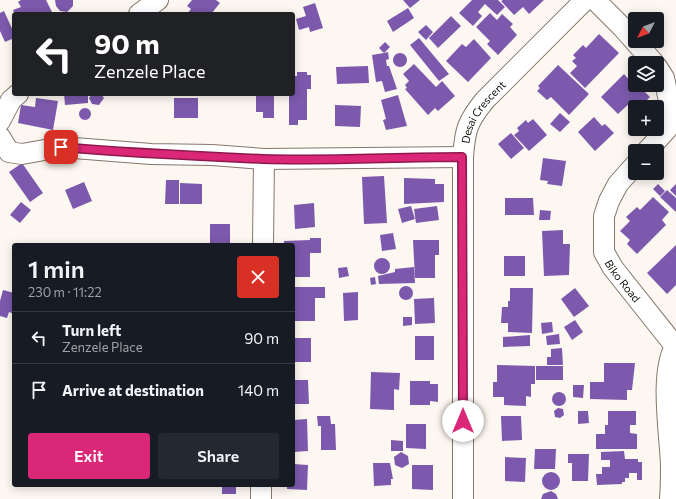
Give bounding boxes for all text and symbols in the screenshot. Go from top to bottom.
north arrow [628,12,664,48]
map controls [628,12,664,180]
text: 90 m [94,26,160,60]
icon: left [28,28,80,80]
button: layers [628,56,664,92]
text: Zenzele Place [94,60,206,82]
street label: Desai Crescent [458,77,508,144]
button: + [628,100,664,136]
pin [44,130,78,164]
icon: arrive [50,136,72,158]
button: − [628,144,664,180]
text: 1 min [28,254,85,283]
button: close [237,256,279,298]
street label: Biko Road [603,257,644,304]
text: 230 m · 11:22 [28,284,102,300]
text: Turn left [62,321,121,339]
icon: left [28,327,50,349]
text: 90 m [244,329,279,347]
text: Zenzele Place [62,339,143,355]
icon: arrive [28,379,50,401]
text: Arrive at destination [62,381,204,399]
text: 140 m [238,381,279,399]
position arrow [442,400,484,442]
button: Exit [28,433,150,479]
button: Share [158,433,279,479]

